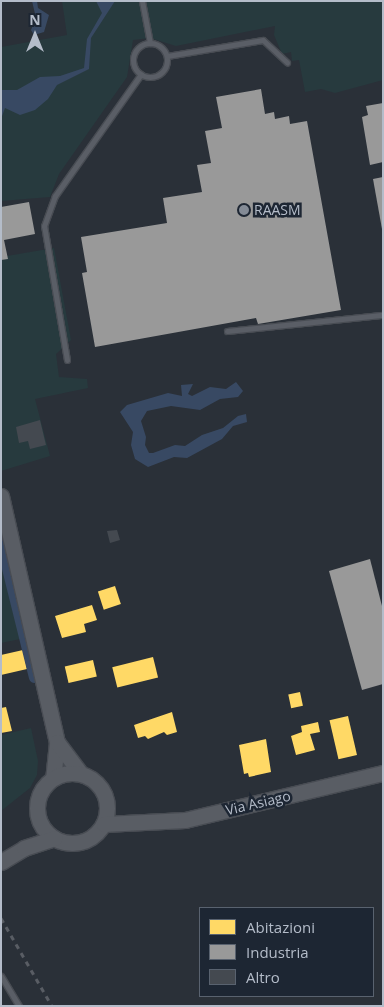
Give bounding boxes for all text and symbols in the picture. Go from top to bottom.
north arrow [10,10,60,60]
text: N [29,10,41,29]
place label: RAASM [254,202,301,218]
marker: RAASM [238,204,250,216]
street label: Via Asiago [224,787,292,819]
legend [199,907,374,997]
text: Abitazioni [246,917,315,937]
text: Industria [246,942,309,962]
text: Altro [246,967,280,987]

